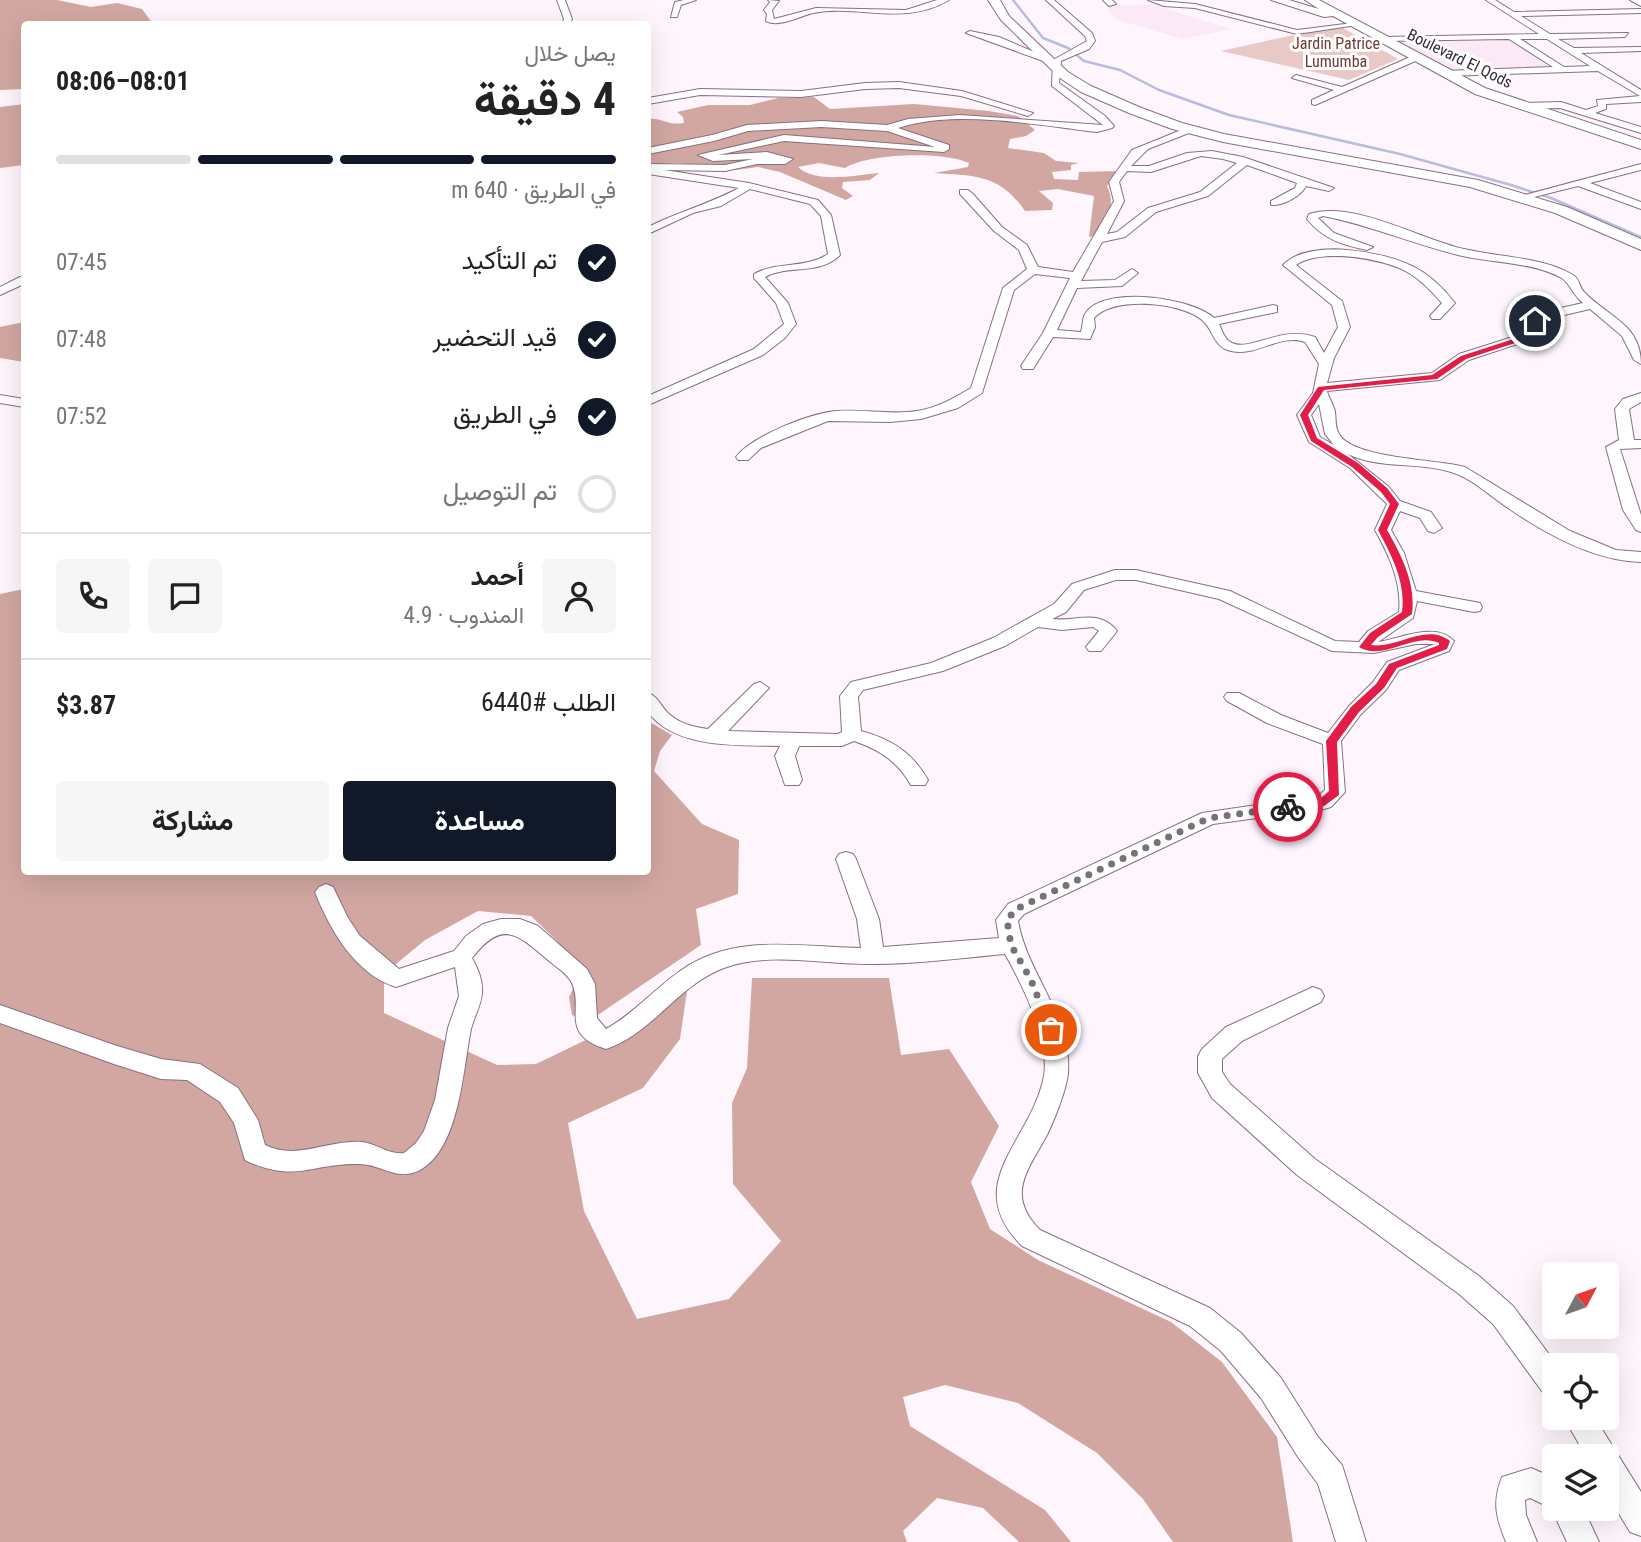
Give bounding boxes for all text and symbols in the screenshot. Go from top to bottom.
street label: Boulevard El Qods [1404,25,1515,92]
park label: Jardin Patrice Lumumba [1292,34,1380,71]
text: يصل خلال [524,40,616,67]
text: 08:01–08:06 [56,66,190,96]
text: 4 دقيقة [474,72,616,126]
text: في الطريق · 640 m [451,177,616,204]
icon: check [578,244,616,282]
text: تم التأكيد [462,245,557,275]
text: 07:45 [56,249,107,276]
pin [1505,291,1565,351]
icon: home [1516,302,1554,340]
icon: check [578,321,616,359]
text: قيد التحضير [433,322,557,352]
text: 07:48 [56,326,107,353]
icon: check [578,398,616,436]
text: في الطريق [453,399,557,429]
text: 07:52 [56,403,107,430]
text: تم التوصيل [443,476,557,506]
button: phone [56,559,130,633]
button: chat [148,559,222,633]
button: person [542,559,616,633]
text: أحمد [471,561,524,591]
text: المندوب · 4.9 [404,602,524,629]
text: الطلب #6440 [481,687,616,717]
text: $3.87 [56,690,116,720]
courier [1253,772,1323,842]
button: مشاركة [56,781,329,861]
button: مساعدة [343,781,616,861]
icon: bike [1269,788,1307,826]
pin [1021,1000,1081,1060]
icon: bag [1032,1011,1070,1049]
north arrow [1542,1262,1619,1339]
map controls [1542,1262,1619,1521]
button: locate [1542,1353,1619,1430]
button: layers [1542,1444,1619,1521]

